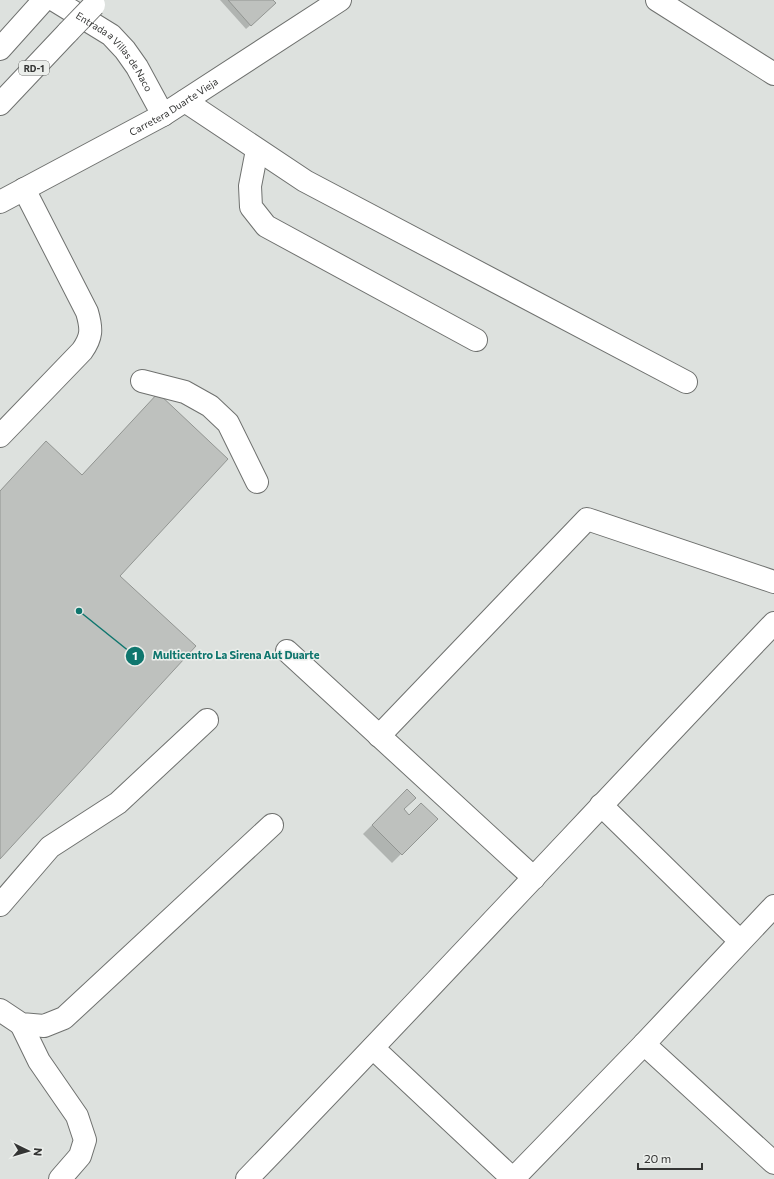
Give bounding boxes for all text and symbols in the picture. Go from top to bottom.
street label: Entrada a Villas de Naco [74,9,155,93]
road number: RD-1 [19,61,49,75]
street label: Carretera Duarte Vieja [127,75,220,138]
callout: Multicentro La Sirena Aut Duarte [125,644,328,667]
text: 1 [132,648,138,662]
text: Multicentro La Sirena Aut Duarte [153,648,320,661]
north arrow [8,1131,48,1171]
scale bar [638,1145,702,1171]
text: N [32,1147,45,1157]
text: 20 m [644,1151,671,1165]

